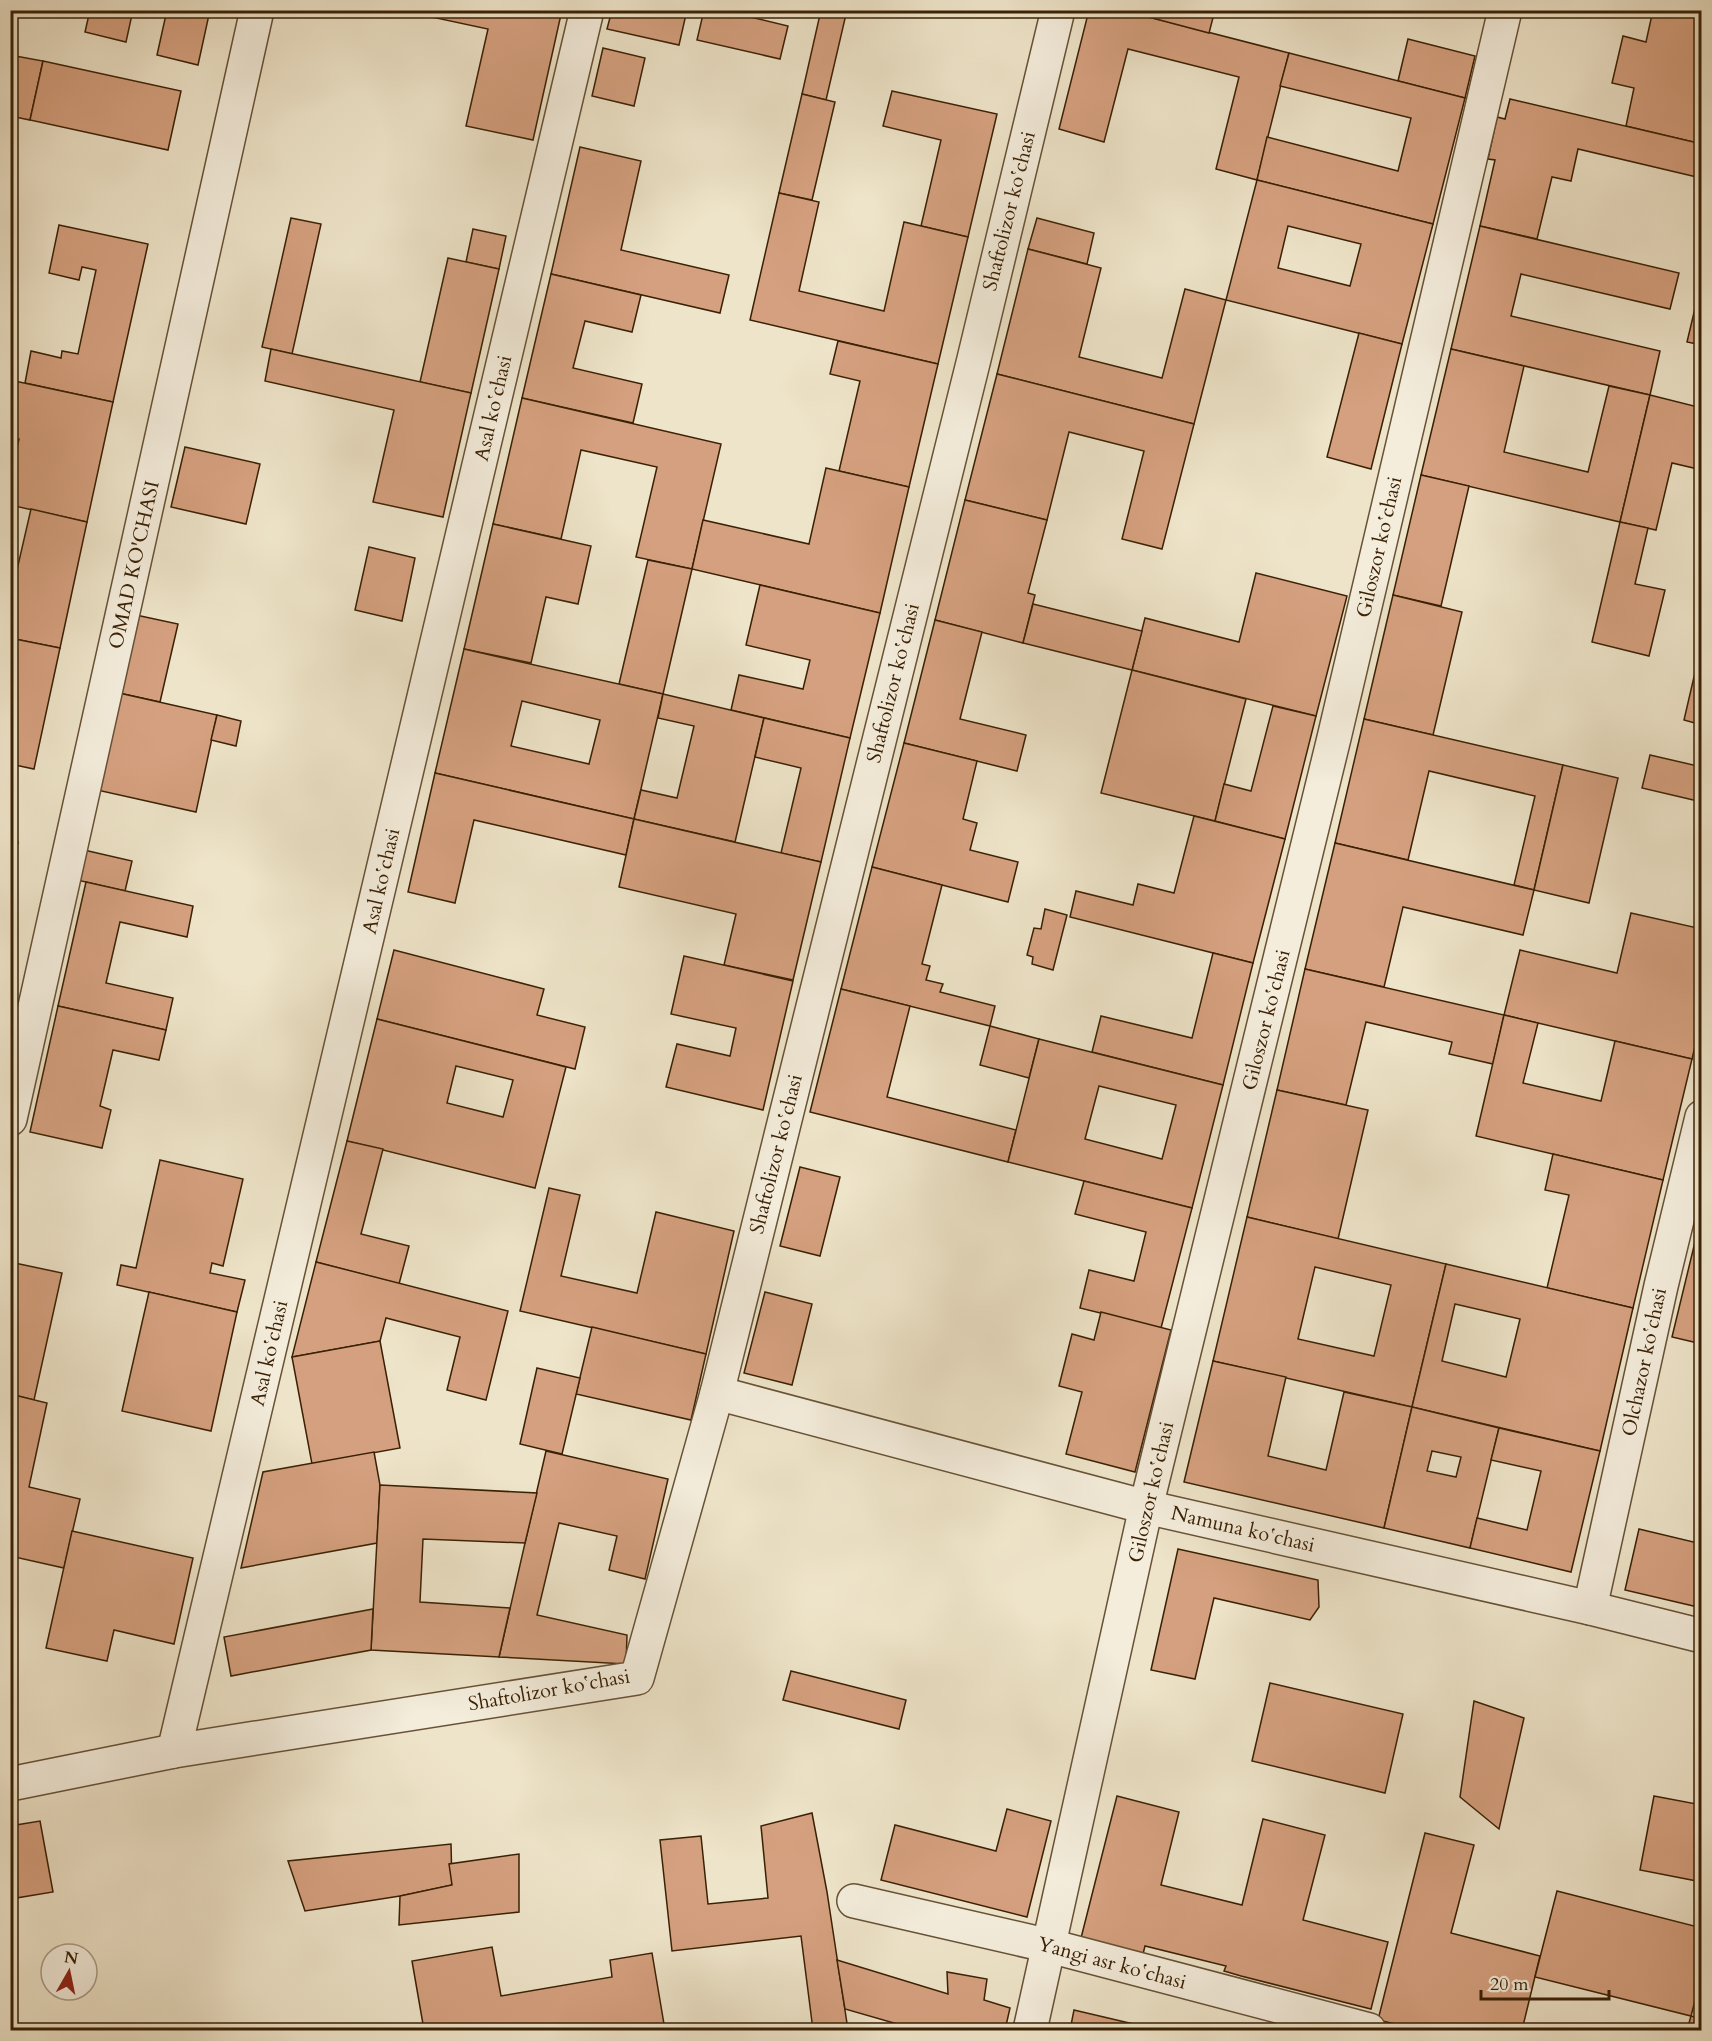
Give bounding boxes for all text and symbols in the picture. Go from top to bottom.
street label: Shaftolizor koʻchasi [976,128,1042,294]
street label: Asal koʻchasi [468,352,518,463]
street label: Giloszor koʻchasi [1350,473,1408,620]
street label: OMAD KO'CHASI [102,478,165,651]
street label: Shaftolizor koʻchasi [860,600,926,766]
street label: Asal koʻchasi [356,825,406,936]
street label: Giloszor koʻchasi [1235,946,1297,1093]
street label: Shaftolizor koʻchasi [743,1071,809,1237]
street label: Olchazor koʻchasi [1615,1285,1673,1439]
street label: Asal koʻchasi [244,1297,294,1408]
street label: Giloszor koʻchasi [1122,1418,1180,1565]
street label: Namuna koʻchasi [1169,1499,1318,1559]
street label: Shaftolizor koʻchasi [466,1662,632,1718]
street label: Yangi asr koʻchasi [1035,1930,1190,1996]
north arrow [39,1942,99,2002]
text: N [63,1946,80,1970]
scale bar [1481,1963,1608,2001]
text: 20 m [1490,1972,1529,1997]

